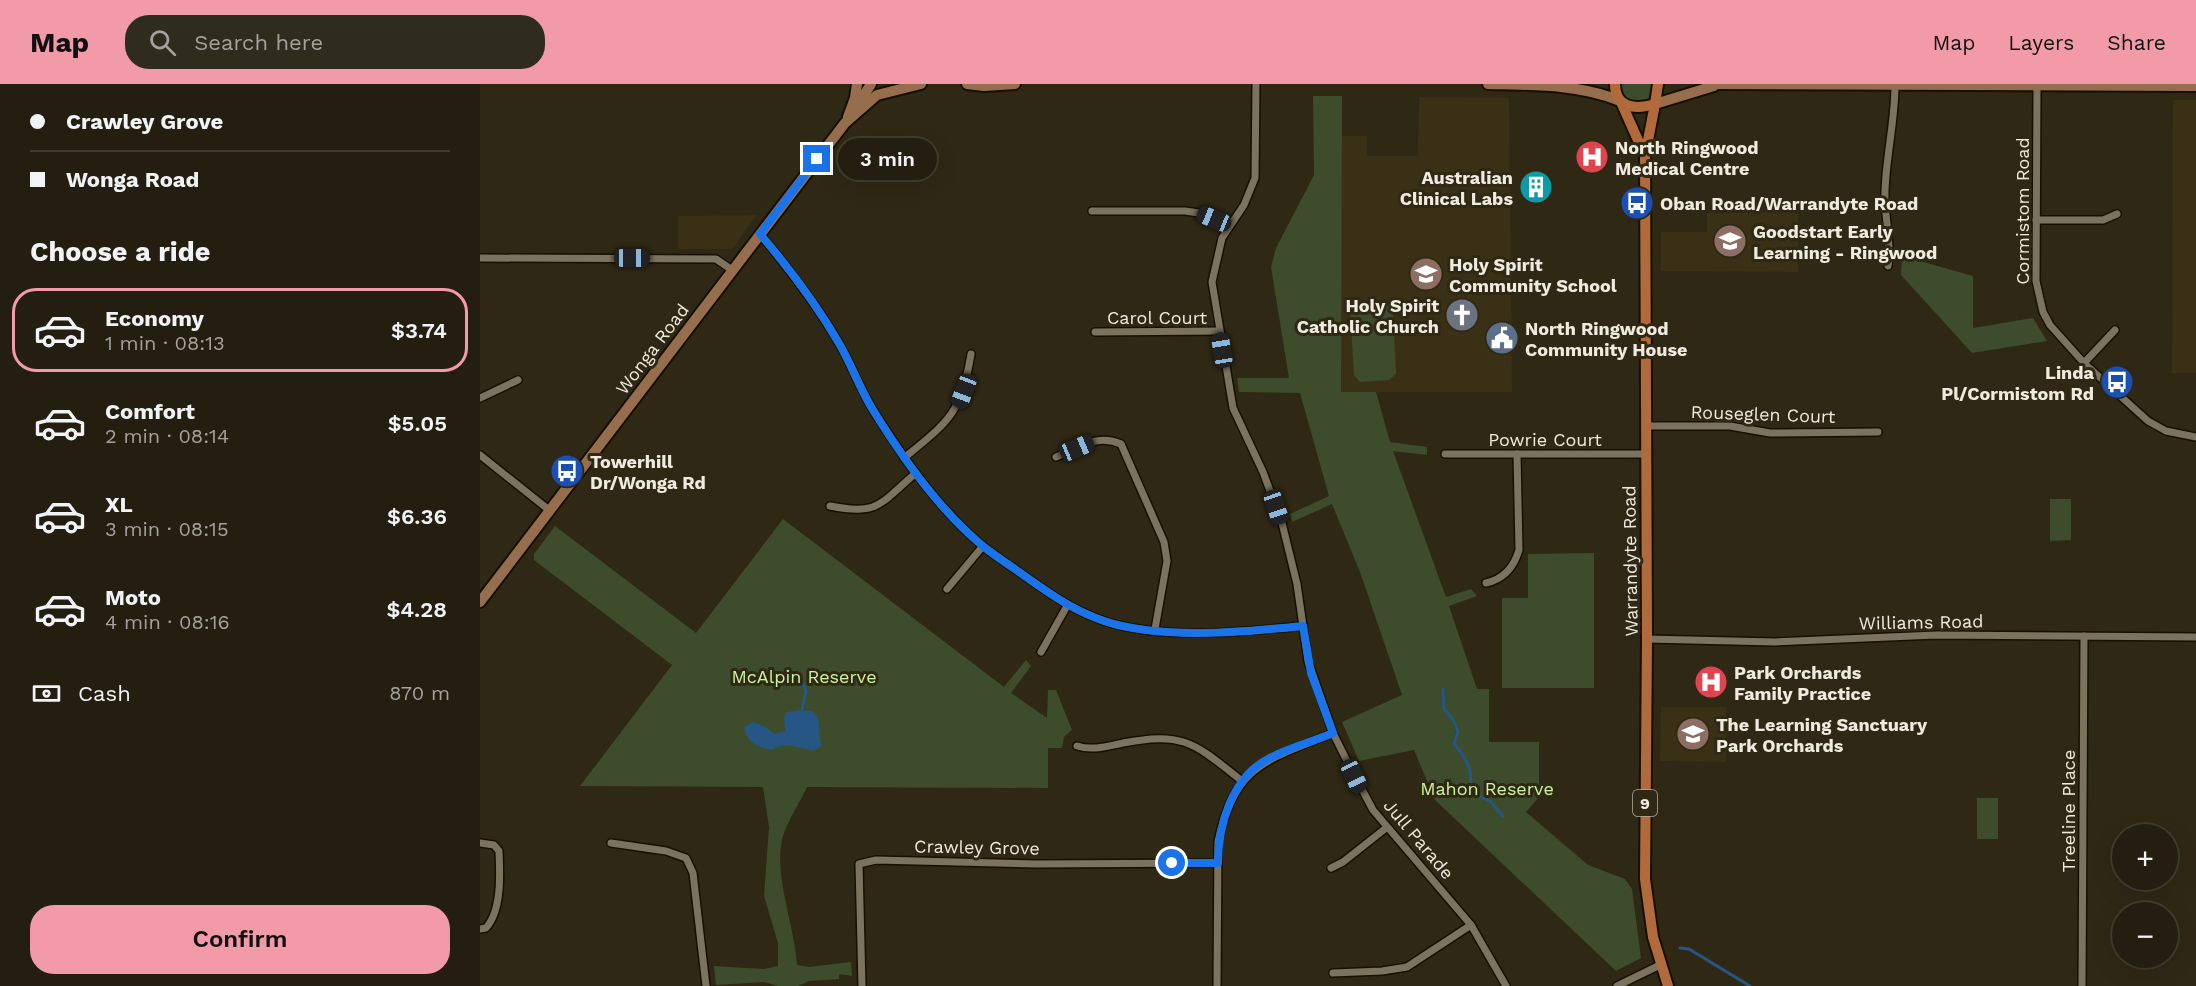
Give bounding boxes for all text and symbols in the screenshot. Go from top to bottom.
search box [125,15,545,69]
text: Map [30,26,89,59]
icon: search [146,26,179,59]
text: Search here [194,30,323,55]
text: Map [1932,30,1975,55]
text: Layers [2008,30,2074,55]
text: Share [2107,30,2166,55]
text: Crawley Grove [66,109,223,134]
place label: North Ringwood Medical Centre [1615,137,1759,179]
street label: Cormistom Road [2012,137,2033,285]
callout: 3 min [838,138,937,180]
hospital icon: North Ringwood Medical Centre [1574,139,1610,175]
route end [803,145,830,172]
text: 3 min [860,147,915,171]
text: Wonga Road [66,167,199,192]
place label: Australian Clinical Labs [1400,167,1513,209]
building icon: Australian Clinical Labs [1518,169,1554,205]
bus stop icon: Oban Road/Warrandyte Road [1619,185,1655,221]
place label: Oban Road/Warrandyte Road [1660,193,1918,214]
car [1194,204,1234,234]
place label: Goodstart Early Learning - Ringwood [1753,221,1937,263]
school or university icon: Goodstart Early Learning - Ringwood [1712,223,1748,259]
text: Choose a ride [30,236,210,268]
car [614,249,650,267]
place label: Holy Spirit Community School [1449,254,1617,296]
school or university icon: Holy Spirit Community School [1408,256,1444,292]
place label: Holy Spirit Catholic Church [1297,295,1439,337]
church icon: Holy Spirit Catholic Church [1444,297,1480,333]
street label: Wonga Road [611,300,693,398]
icon: car [33,303,87,357]
text: Economy [105,306,204,331]
street label: Carol Court [1107,307,1207,328]
text: $3.74 [391,318,447,343]
place label: North Ringwood Community House [1525,318,1687,360]
public building icon: North Ringwood Community House [1484,320,1520,356]
text: 1 min · 08:13 [105,331,225,355]
car [1210,331,1234,369]
place label: Linda Pl/Cormistom Rd [1941,362,2095,404]
bus stop icon: Linda Pl/Cormistom Rd [2099,364,2135,400]
car [949,371,979,411]
icon: car [33,396,87,450]
text: Comfort [105,399,195,424]
street label: Rouseglen Court [1690,401,1836,427]
text: $5.05 [388,411,447,436]
text: 2 min · 08:14 [105,424,229,448]
street label: Powrie Court [1488,429,1602,450]
car [1057,433,1097,463]
place label: Towerhill Dr/Wonga Rd [590,451,706,493]
bus stop icon: Towerhill Dr/Wonga Rd [549,453,585,489]
street label: Warrandyte Road [1618,485,1642,637]
car [1262,487,1290,527]
icon: car [33,489,87,543]
text: XL [105,492,133,517]
text: $6.36 [387,504,447,529]
text: 3 min · 08:15 [105,517,229,541]
icon: car [33,582,87,636]
text: Moto [105,585,161,610]
text: $4.28 [386,597,447,622]
text: 4 min · 08:16 [105,610,230,634]
street label: Williams Road [1858,610,1984,634]
place label: Park Orchards Family Practice [1734,662,1871,704]
hospital icon: Park Orchards Family Practice [1693,664,1729,700]
park label: McAlpin Reserve [731,666,877,687]
icon: cash [30,677,63,710]
text: Cash [78,681,131,706]
text: 870 m [389,681,450,705]
place label: The Learning Sanctuary Park Orchards [1716,714,1928,756]
school or university icon: The Learning Sanctuary Park Orchards [1675,716,1711,752]
street label: Treeline Place [2058,750,2079,872]
car [1338,756,1370,796]
park label: Mahon Reserve [1420,778,1554,799]
road number: 9 [1633,790,1657,816]
street label: Jull Parade [1380,795,1458,883]
map controls [2112,824,2178,968]
button: + [2112,824,2178,890]
street label: Crawley Grove [914,835,1040,859]
route start [1158,849,1185,876]
button: − [2112,902,2178,968]
button: Confirm [30,905,450,974]

